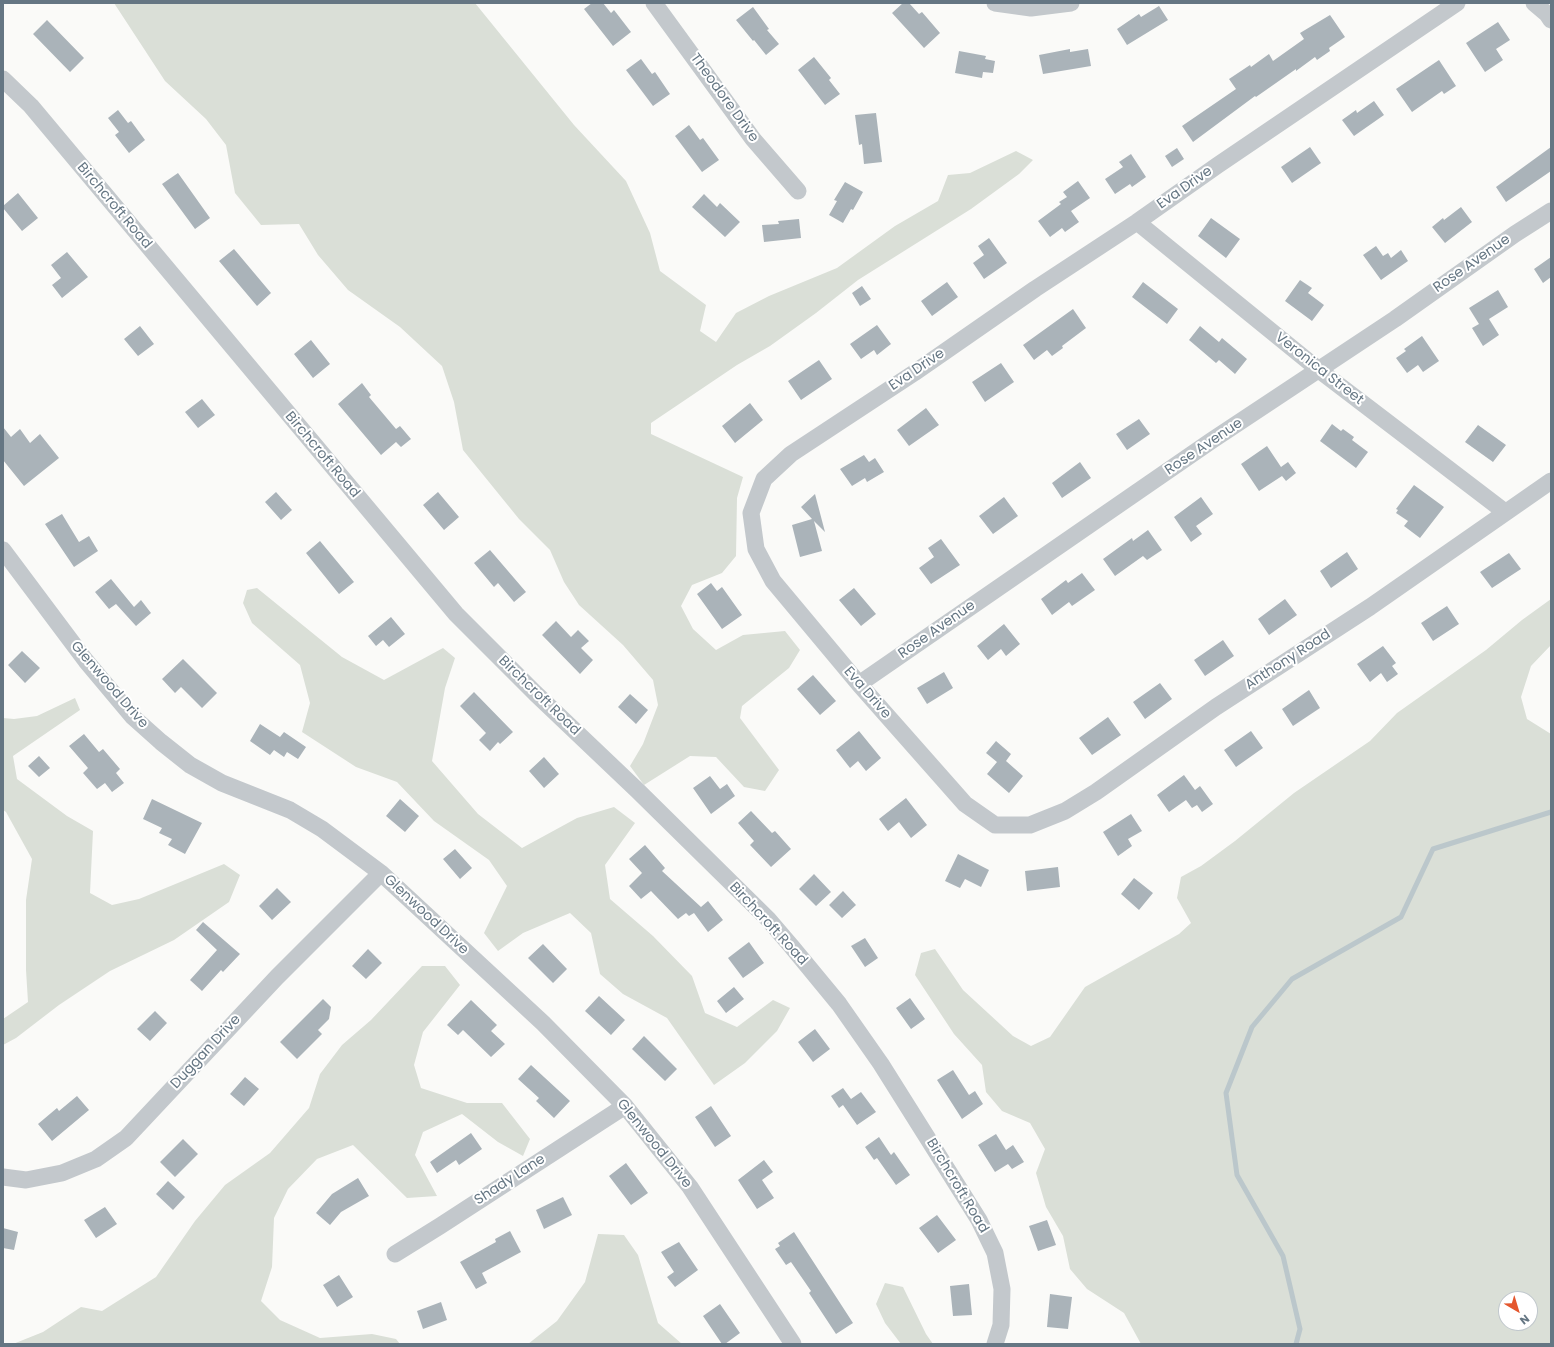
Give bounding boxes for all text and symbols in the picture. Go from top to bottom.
street label: Theodore Drive [686,50,762,146]
street label: Birchcroft Road [73,160,155,252]
street label: Eva Drive [1154,163,1216,213]
street label: Rose Avenue [1430,231,1514,297]
street label: Veronica Street [1272,329,1366,409]
street label: Eva Drive [886,345,948,395]
street label: Birchcroft Road [281,409,363,501]
street label: Rose Avenue [1162,415,1246,479]
street label: Rose Avenue [895,597,979,663]
street label: Anthony Road [1242,626,1334,694]
street label: Glenwood Drive [67,638,151,732]
street label: Birchcroft Road [495,653,583,739]
street label: Eva Drive [840,664,894,722]
street label: Glenwood Drive [380,871,472,959]
street label: Birchcroft Road [725,879,811,969]
street label: Duggan Drive [167,1012,245,1092]
street label: Glenwood Drive [613,1096,695,1192]
street label: Birchcroft Road [922,1136,992,1236]
street label: Shady Lane [472,1151,548,1209]
north arrow [1498,1291,1538,1331]
text: N [1517,1311,1533,1329]

